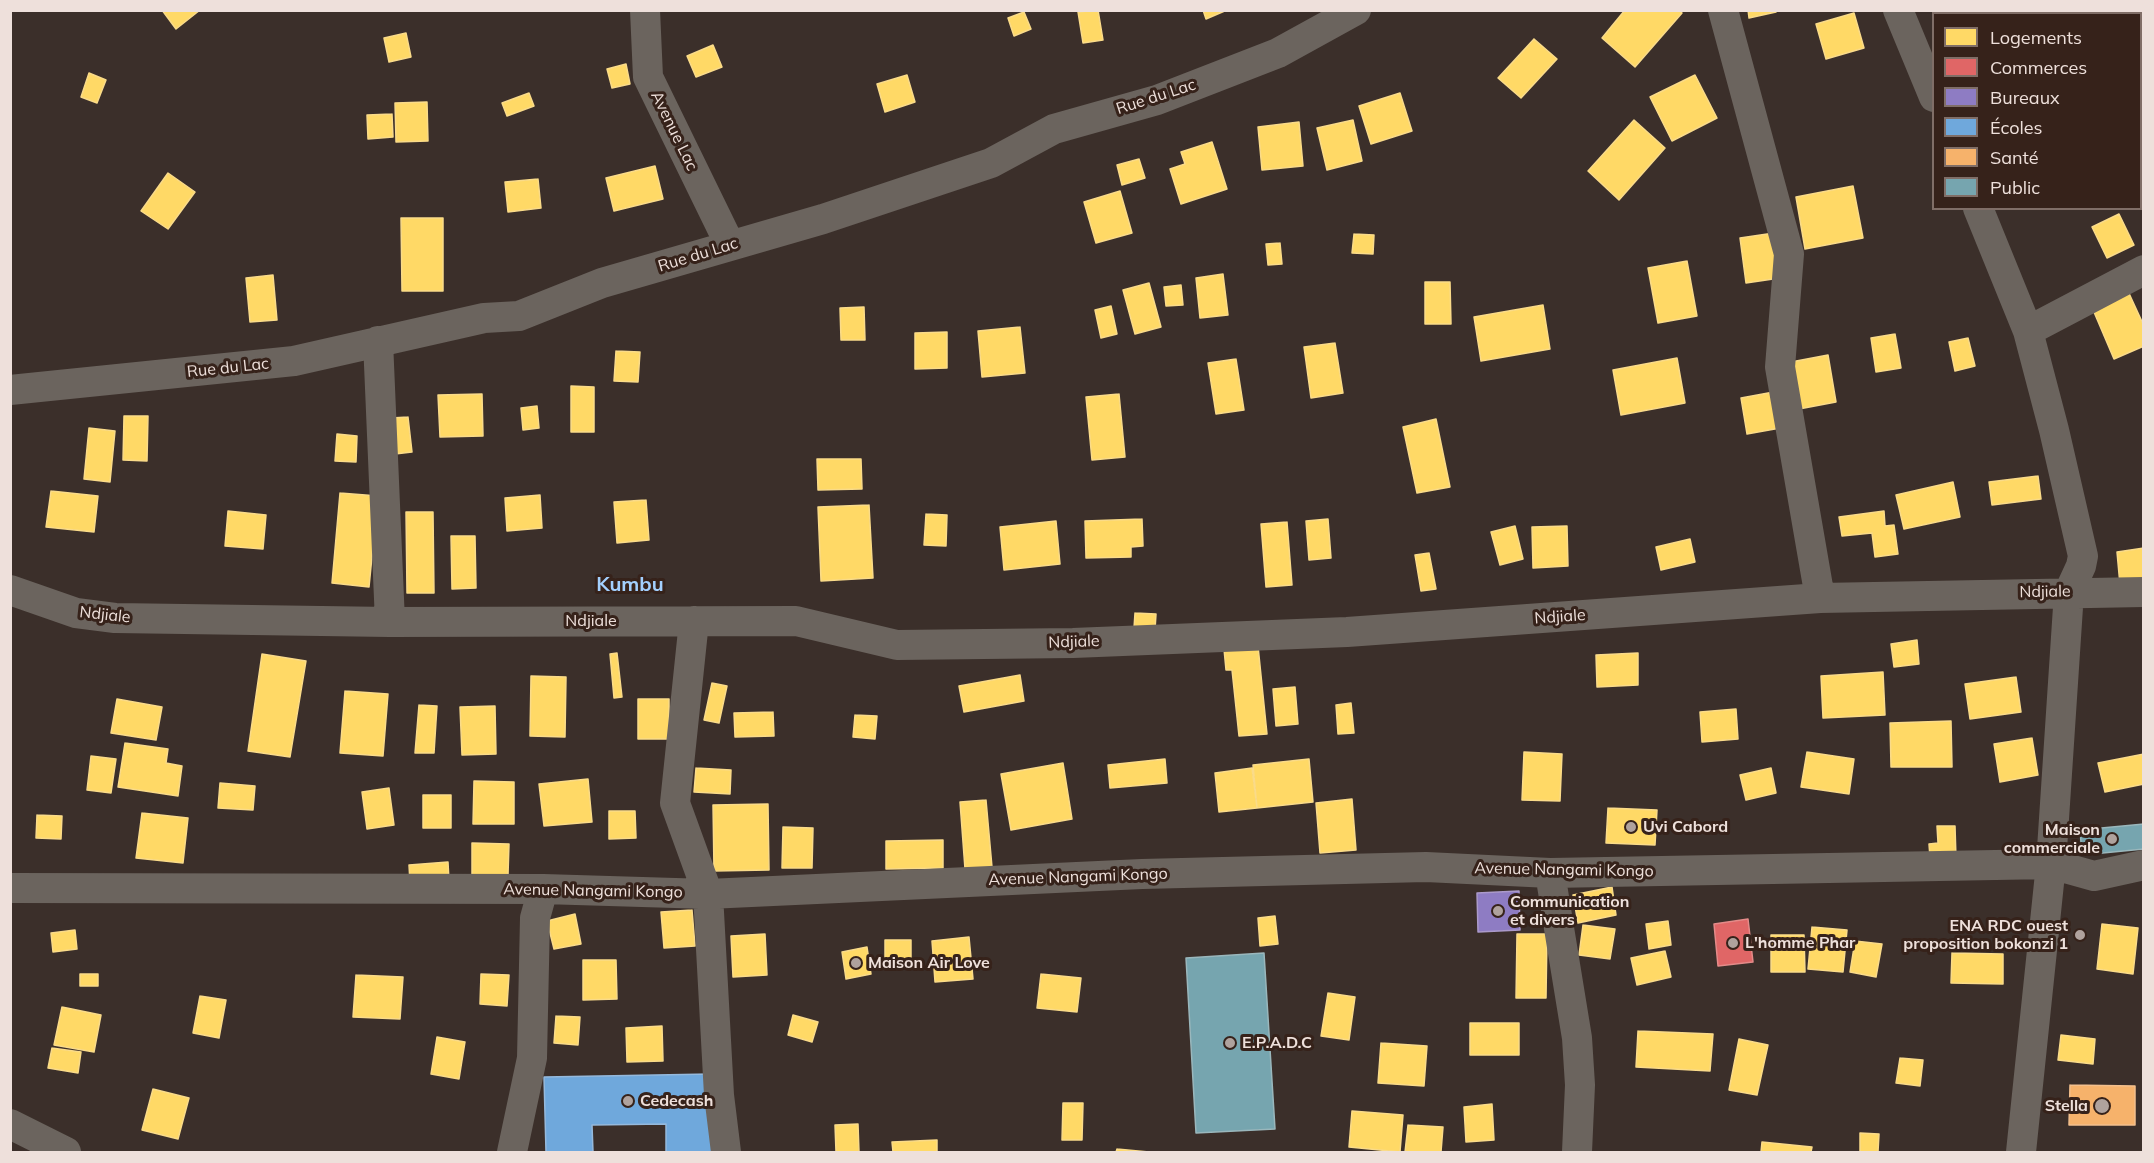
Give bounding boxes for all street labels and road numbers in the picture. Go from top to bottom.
street label: Rue du Lac [1114,75,1198,119]
street label: Avenue Lac [646,88,702,174]
street label: Rue du Lac [656,234,740,276]
street label: Rue du Lac [186,354,270,382]
street label: Ndjiale [2019,582,2071,602]
street label: Ndjiale [78,603,132,627]
street label: Ndjiale [1534,606,1586,628]
street label: Ndjiale [565,611,617,631]
street label: Ndjiale [1048,632,1100,652]
street label: Avenue Nangami Kongo [1474,859,1654,881]
street label: Avenue Nangami Kongo [988,864,1168,890]
street label: Avenue Nangami Kongo [503,880,683,902]

